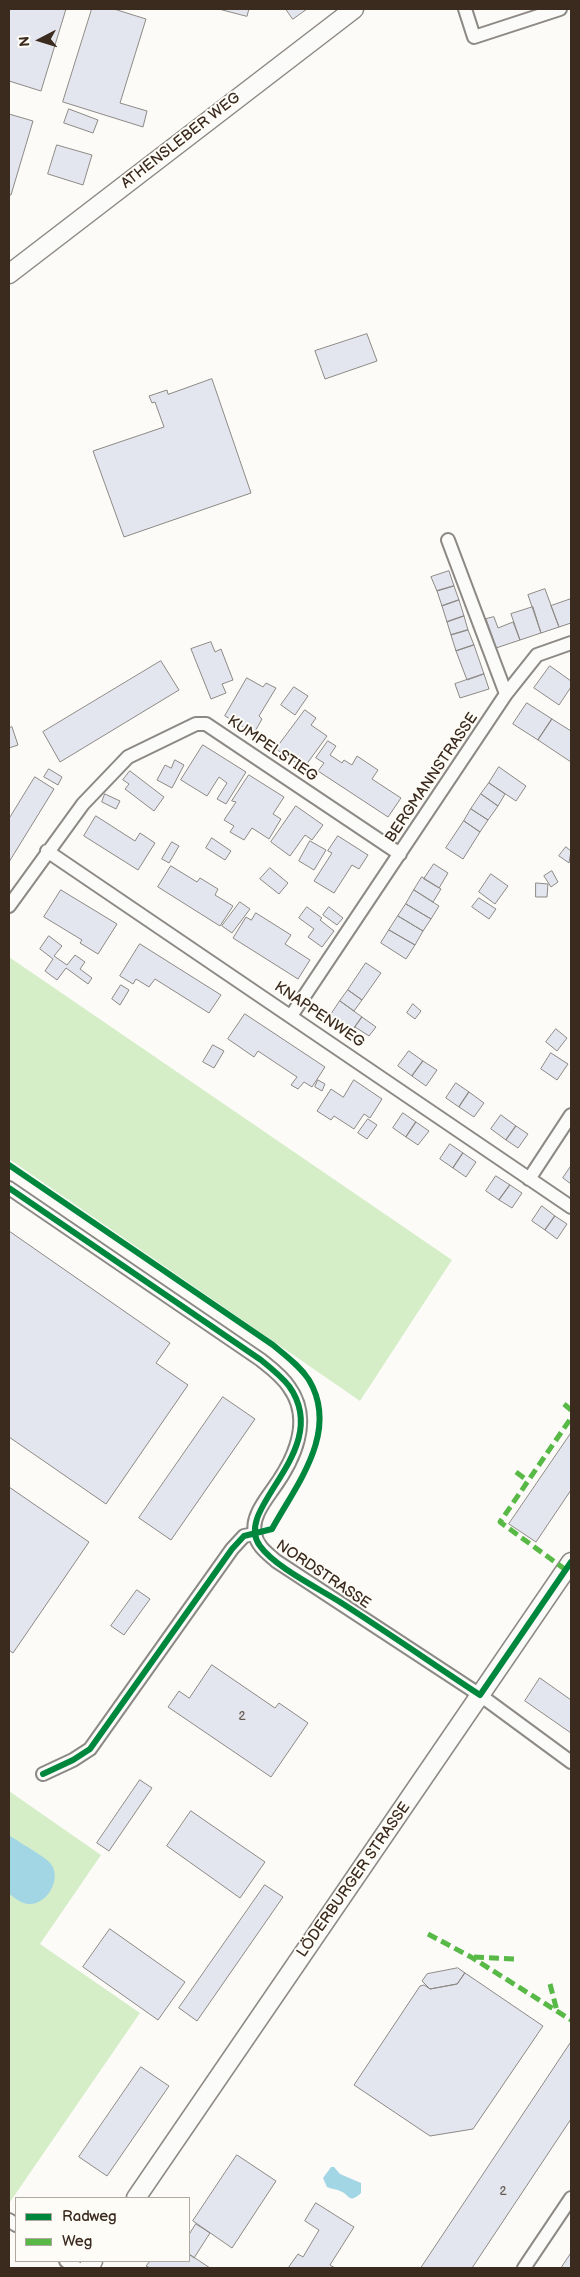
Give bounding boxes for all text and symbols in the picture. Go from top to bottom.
north arrow [15,15,65,65]
text: N [16,35,33,47]
street label: ATHENSLEBER WEG [118,89,244,193]
street label: BERGMANNSTRASSE [382,710,482,846]
street label: KUMPELSTIEG [223,712,321,786]
street label: KNAPPENWEG [270,978,368,1052]
street label: NORDSTRASSE [272,1537,374,1613]
house number: 2 [238,1710,246,1724]
street label: LÖDERBURGER STRASSE [294,1799,414,1961]
house number: 2 [499,2185,507,2199]
legend [15,2197,190,2262]
text: Radweg [62,2207,117,2226]
text: Weg [62,2232,92,2251]

